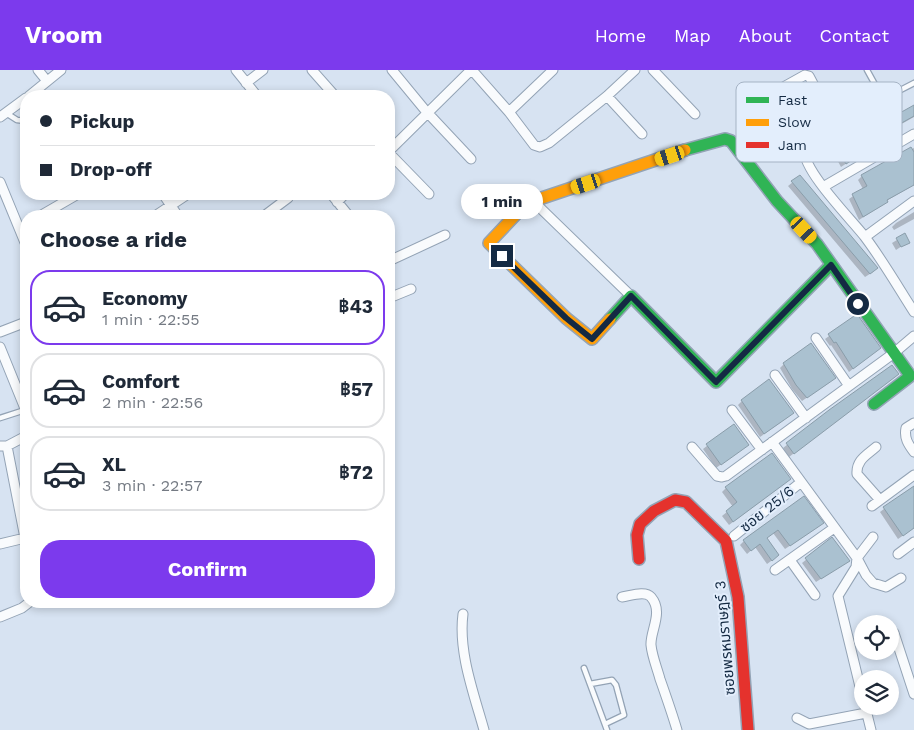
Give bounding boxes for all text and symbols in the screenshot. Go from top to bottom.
text: Vroom [25,21,103,49]
text: Home [595,25,646,46]
text: Map [674,25,711,46]
text: About [739,25,791,46]
text: Contact [819,25,889,46]
legend [736,82,902,162]
text: Fast [778,92,807,108]
text: Pickup [70,110,134,133]
text: Slow [778,114,811,130]
text: Jam [778,137,807,153]
car [653,144,686,168]
text: Drop-off [70,158,152,181]
car [569,172,602,196]
callout: 1 min [461,184,543,218]
text: 1 min [481,192,523,211]
car [788,214,819,246]
text: Choose a ride [40,227,187,252]
route end [491,245,513,267]
icon: car [42,285,87,330]
text: Economy [102,287,187,310]
route start [847,293,869,315]
text: ฿43 [338,295,373,318]
text: 1 min · 22:55 [102,310,200,329]
icon: car [42,368,87,413]
text: Comfort [102,370,180,393]
text: ฿57 [340,378,373,401]
text: 2 min · 22:56 [102,393,203,412]
icon: car [42,451,87,496]
text: XL [102,453,126,476]
text: ฿72 [339,461,373,484]
text: 3 min · 22:57 [102,476,202,495]
street label: ซอย 25/6 [737,482,797,536]
button: Confirm [40,540,375,598]
street label: ซอยพรหมราษฎร์ 3 [711,580,739,696]
map controls [854,615,899,715]
button: locate [854,615,899,660]
button: layers [854,670,899,715]

